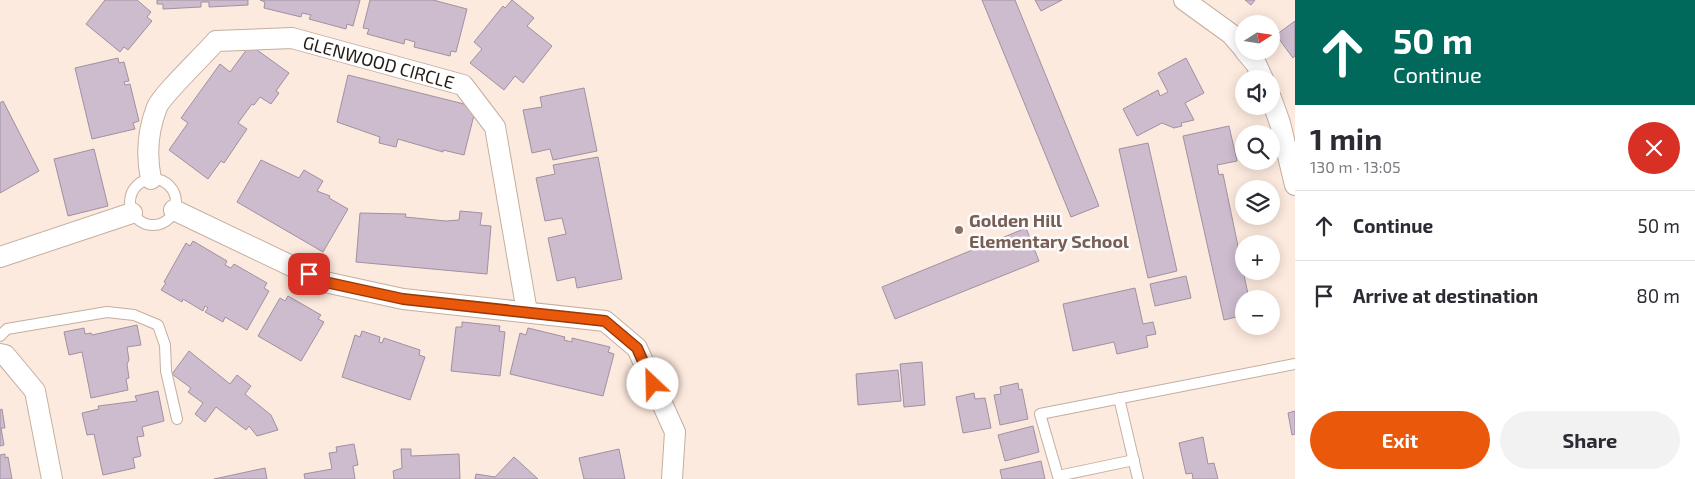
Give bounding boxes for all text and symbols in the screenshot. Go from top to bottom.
north arrow [1235,15,1280,60]
map controls [1235,15,1280,335]
text: 50 m [1393,19,1473,61]
icon: ahead [1310,20,1375,85]
street label: GLENWOOD CIRCLE [301,31,457,93]
text: Continue [1393,61,1482,87]
button: sound [1235,70,1280,115]
text: 1 min [1310,120,1382,156]
button: close [1628,122,1680,174]
button: search [1235,125,1280,170]
text: 130 m · 13:05 [1310,157,1401,176]
button: layers [1235,180,1280,225]
place label: Golden Hill Elementary School [969,209,1129,252]
icon: ahead [1310,212,1338,240]
text: Continue [1353,214,1433,237]
text: 50 m [1637,214,1680,237]
marker: Golden Hill Elementary School [953,224,965,236]
button: + [1235,235,1280,280]
pin [288,253,330,295]
icon: arrive [295,260,323,288]
icon: arrive [1310,282,1338,310]
text: Arrive at destination [1353,284,1538,307]
text: 80 m [1636,284,1680,307]
button: − [1235,290,1280,335]
position arrow [626,357,678,409]
button: Exit [1310,411,1490,469]
button: Share [1500,411,1680,469]

